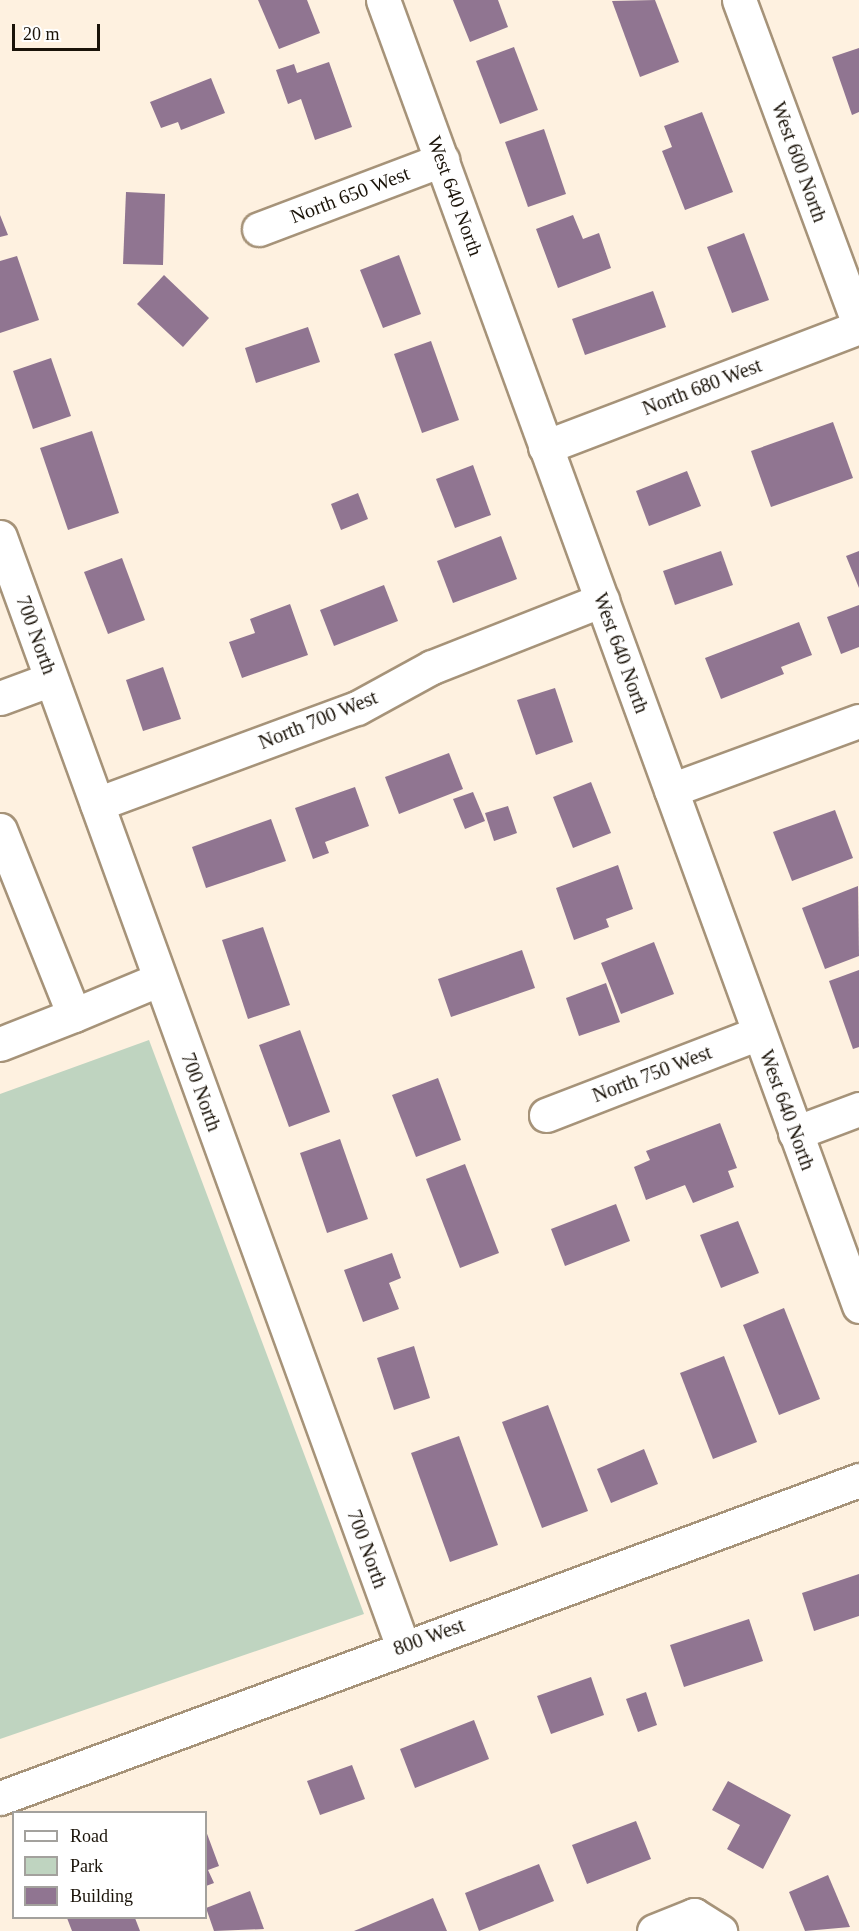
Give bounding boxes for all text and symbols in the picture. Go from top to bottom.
scale bar [15,12,104,50]
text: 20 m [23,24,60,44]
street label: West 600 North [766,99,832,225]
street label: West 640 North [422,133,488,259]
street label: North 650 West [287,161,413,229]
street label: North 680 West [639,353,765,421]
street label: West 640 North [588,590,654,716]
street label: 700 North [11,593,61,677]
street label: North 700 West [255,685,381,755]
street label: North 750 West [589,1040,715,1108]
street label: West 640 North [754,1047,820,1173]
street label: 700 North [176,1050,226,1134]
street label: 700 North [342,1507,392,1591]
street label: 800 West [390,1613,468,1661]
legend [12,1811,207,1919]
text: Road [70,1826,108,1846]
text: Park [70,1856,103,1876]
text: Building [70,1886,133,1906]

